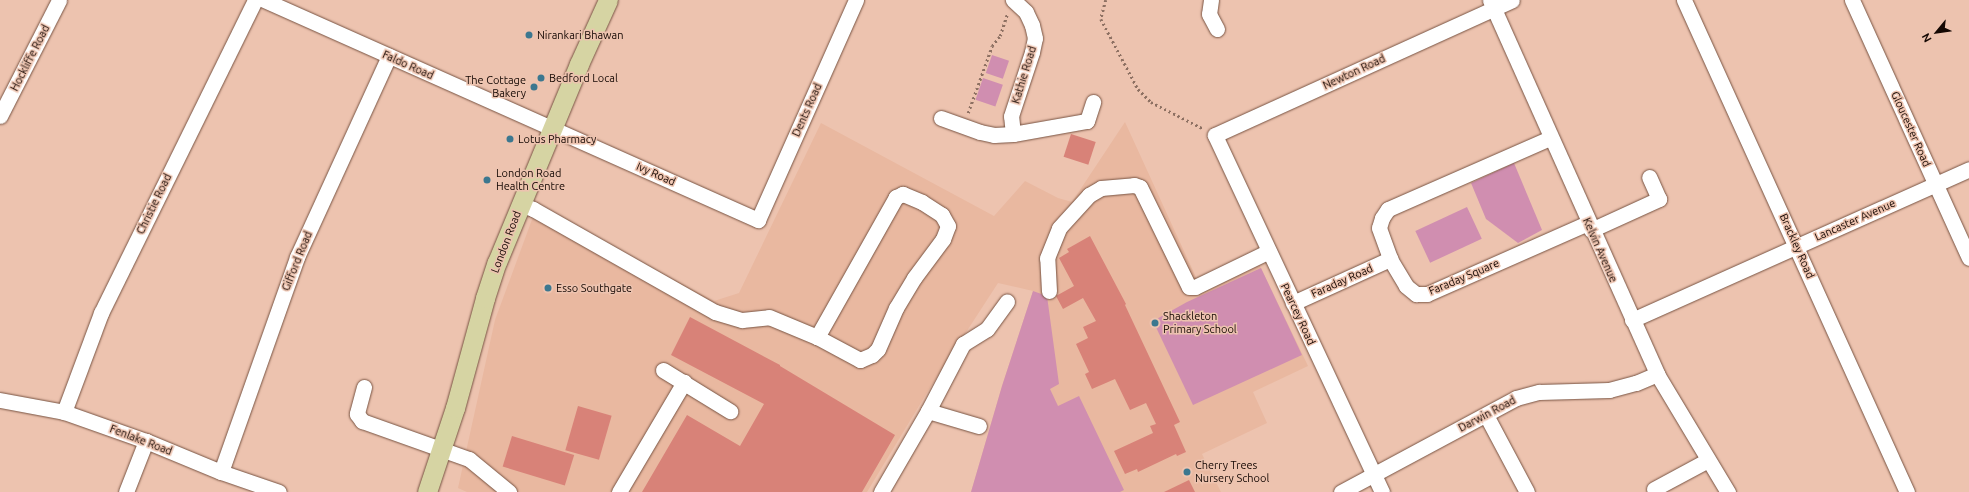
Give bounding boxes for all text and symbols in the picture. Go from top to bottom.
north arrow [1917,12,1957,52]
street label: Hockliffe Road [8,23,52,93]
place label: Nirankari Bhawan [537,28,624,42]
marker: Nirankari Bhawan [524,30,534,40]
text: N [1919,31,1934,44]
street label: Kathie Road [1009,45,1039,105]
street label: Faldo Road [380,48,436,82]
street label: Newton Road [1321,52,1387,92]
place label: Bedford Local [549,71,618,85]
marker: Bedford Local [536,73,546,83]
place label: The Cottage Bakery [465,74,526,100]
street label: Dents Road [789,81,825,139]
marker: The Cottage Bakery [529,82,539,92]
street label: Gloucester Road [1888,89,1934,169]
place label: Lotus Pharmacy [518,132,596,146]
marker: Lotus Pharmacy [505,134,515,144]
street label: Ivy Road [634,160,678,188]
place label: London Road Health Centre [496,167,565,193]
street label: Christie Road [134,172,174,236]
marker: London Road Health Centre [481,174,493,186]
street label: Lancaster Avenue [1812,196,1898,244]
street label: London Road [488,209,524,275]
street label: Brackley Road [1777,212,1817,280]
street label: Kelvin Avenue [1580,216,1620,284]
street label: Gifford Road [279,229,315,293]
street label: Faraday Square [1427,256,1501,298]
street label: Faraday Road [1309,262,1375,300]
place label: Esso Southgate [556,281,632,295]
street label: Pearcey Road [1278,281,1318,347]
marker: Esso Southgate [543,283,553,293]
place label: Shackleton Primary School [1163,310,1237,336]
marker: Shackleton Primary School [1150,318,1160,328]
street label: Darwin Road [1456,393,1518,435]
street label: Fenlake Road [108,422,174,458]
place label: Cherry Trees Nursery School [1195,459,1269,485]
marker: Cherry Trees Nursery School [1182,467,1192,477]

